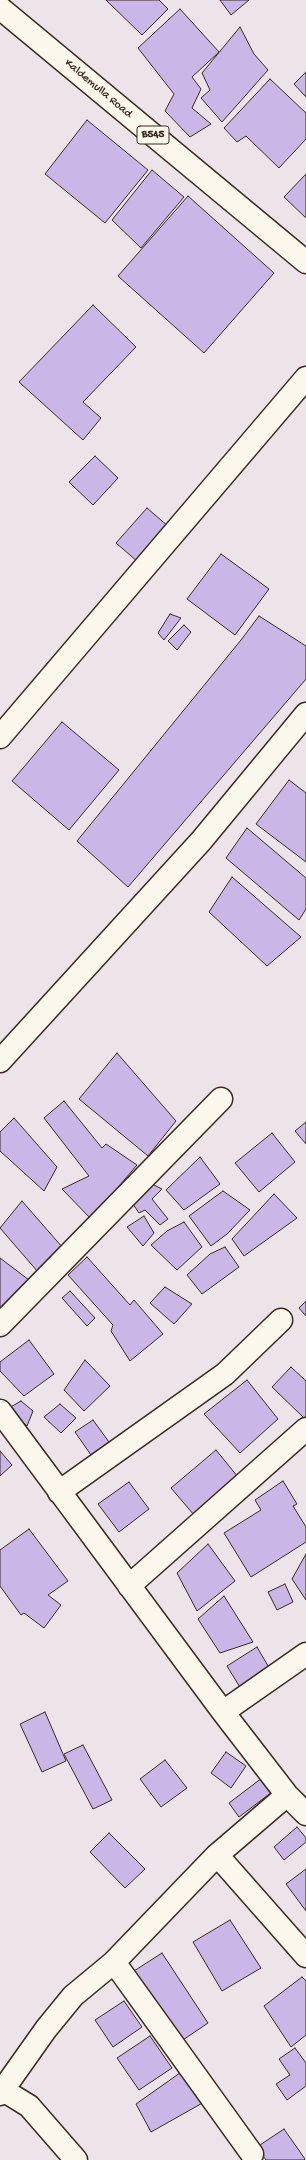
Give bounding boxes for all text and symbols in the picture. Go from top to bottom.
street label: Kaldemulla Road [61,56,135,122]
road number: B545 [137,126,169,144]

